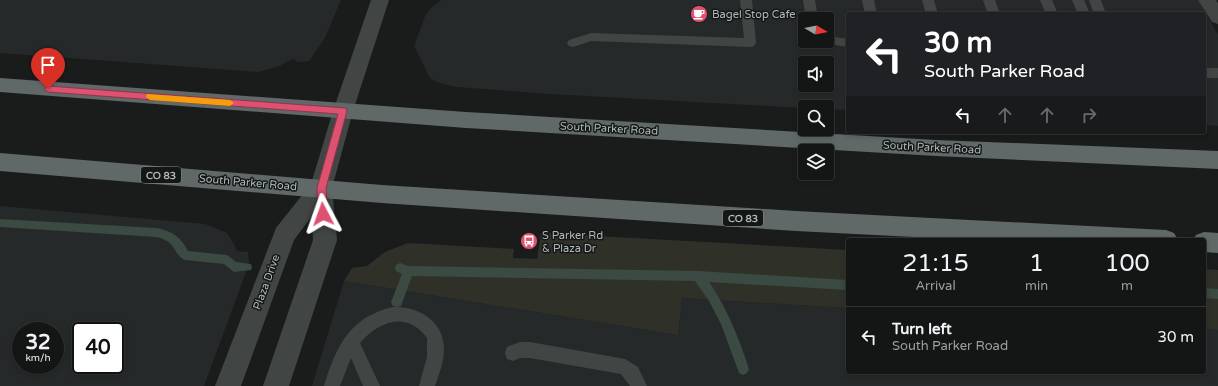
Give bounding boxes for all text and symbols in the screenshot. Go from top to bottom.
cafe icon: Bagel Stop Cafe [689,4,709,24]
place label: Bagel Stop Cafe [712,8,796,21]
north arrow [798,12,834,48]
map controls [798,12,834,180]
text: 30 m [924,26,992,60]
icon: left [858,28,910,80]
pin [31,48,65,89]
icon: arrive [37,54,59,76]
button: sound [798,56,834,92]
text: South Parker Road [924,60,1085,82]
button: search [798,100,834,136]
icon: left [952,104,974,126]
icon: ahead [994,104,1016,126]
icon: ahead [1036,104,1058,126]
icon: right [1078,104,1100,126]
street label: South Parker Road [560,119,658,138]
street label: South Parker Road [883,138,981,157]
button: layers [798,144,834,180]
road number: CO 83 [141,167,181,183]
street label: South Parker Road [198,172,298,193]
position arrow [302,193,344,235]
road number: CO 83 [723,210,763,226]
place label: S Parker Rd & Plaza Dr [542,229,603,255]
bus stop icon: S Parker Rd & Plaza Dr [519,231,539,251]
text: 21:15 [902,249,969,278]
text: 1 [1029,249,1044,278]
text: 100 [1104,249,1150,278]
street label: Plaza Drive [250,253,282,312]
text: Arrival [915,278,956,294]
text: min [1025,278,1048,294]
text: m [1121,278,1133,294]
text: Turn left [892,320,952,338]
speed limit sign: 40 [72,322,124,374]
icon: left [858,326,880,348]
text: 30 m [1157,328,1194,346]
text: 32 [25,331,51,355]
text: South Parker Road [892,338,1008,354]
text: km/h [25,352,51,364]

